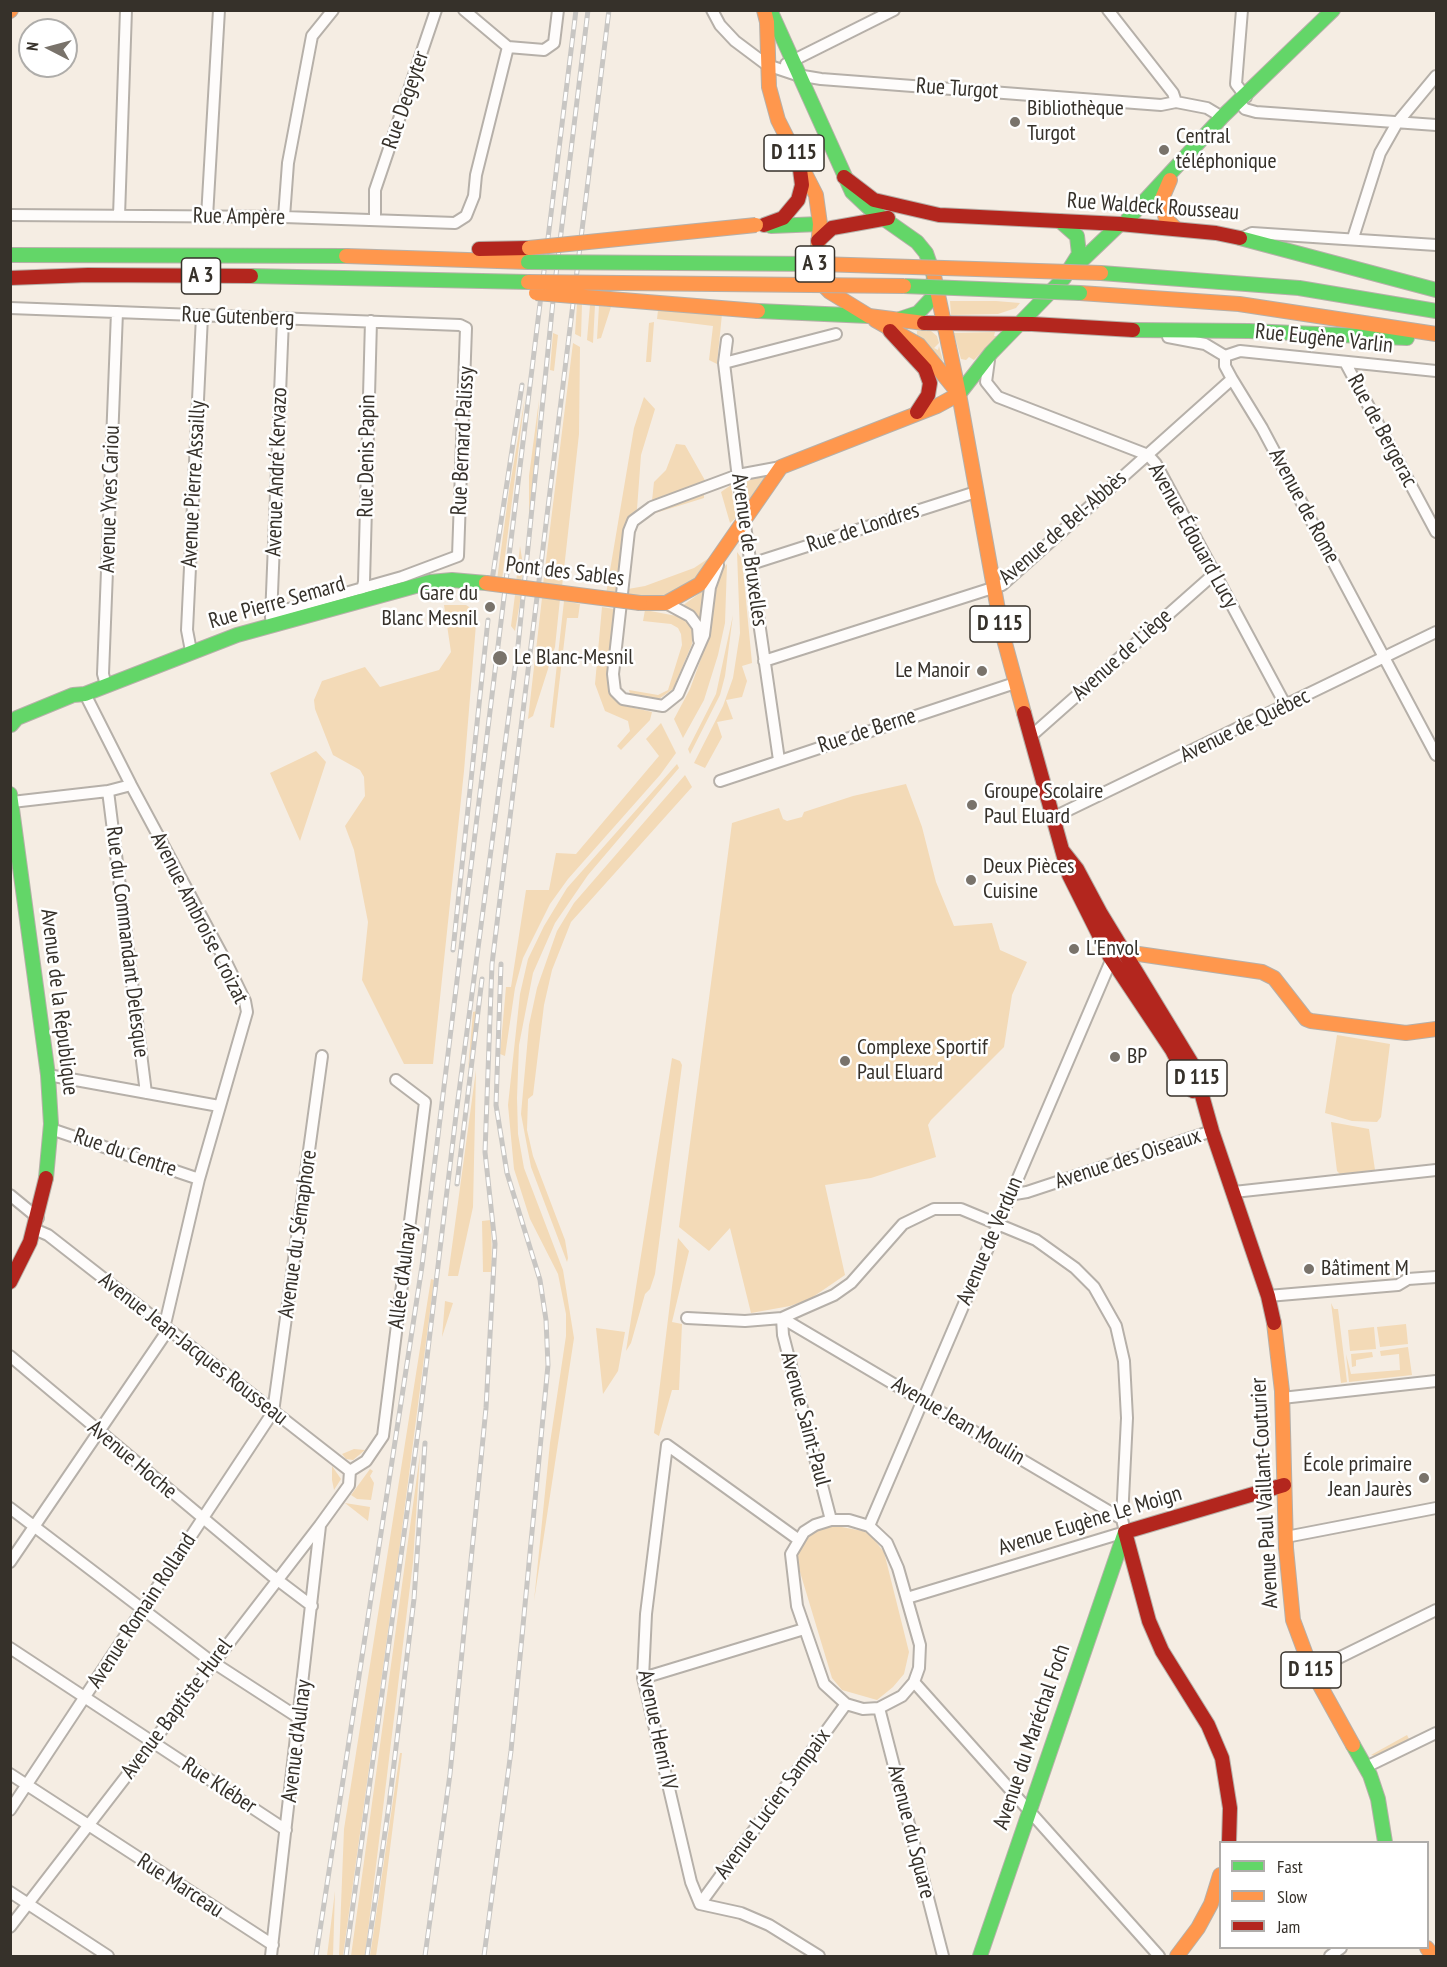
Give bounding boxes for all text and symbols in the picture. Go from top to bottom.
north arrow [18,18,78,78]
text: N [22,41,42,52]
street label: Rue Degeyter [377,48,435,152]
street label: Rue Turgot [915,73,999,105]
place label: Bibliothèque Turgot [1027,96,1124,148]
marker: Bibliothèque Turgot [1008,115,1022,129]
place label: Central téléphonique [1176,124,1276,176]
road number: D 115 [764,135,824,171]
marker: Central téléphonique [1157,143,1171,157]
street label: Rue Waldeck Rousseau [1066,188,1240,226]
street label: Rue Ampère [193,203,285,231]
road number: A 3 [796,246,834,282]
road number: A 3 [182,258,220,294]
street label: Rue Gutenberg [181,302,295,332]
street label: Rue Eugène Varlin [1254,319,1394,359]
street label: Rue Bernard Palissy [446,366,480,516]
street label: Rue de Bergerac [1341,370,1423,492]
street label: Avenue André Kervazo [261,387,293,557]
street label: Rue Denis Papin [353,394,381,518]
street label: Avenue Pierre Assailly [176,400,212,568]
street label: Avenue Yves Cariou [94,425,126,573]
street label: Avenue de Rome [1263,444,1345,568]
street label: Avenue Édouard Lucy [1142,459,1244,613]
street label: Avenue de Bel-Abbès [994,465,1132,591]
street label: Avenue de Bruxelles [725,472,773,628]
street label: Rue de Londres [804,497,922,559]
street label: Pont des Sables [504,552,626,592]
street label: Rue Pierre Semard [206,571,348,635]
place label: Gare du Blanc Mesnil [381,581,478,632]
marker: Gare du Blanc Mesnil [483,600,497,614]
street label: Avenue de Liège [1067,603,1177,707]
road number: D 115 [970,606,1030,642]
place label: Le Blanc-Mesnil [514,645,633,671]
marker: Le Blanc-Mesnil [491,649,509,667]
place label: Le Manoir [895,658,970,684]
marker: Le Manoir [975,664,989,678]
street label: Avenue de Québec [1176,683,1314,769]
street label: Rue de Berne [815,703,919,759]
place label: Groupe Scolaire Paul Eluard [984,779,1103,830]
marker: Groupe Scolaire Paul Eluard [965,798,979,812]
street label: Rue du Commandant Delesque [100,825,154,1059]
street label: Avenue Ambroise Croizat [144,828,254,1008]
place label: Deux Pièces Cuisine [983,854,1074,906]
marker: Deux Pièces Cuisine [964,873,978,887]
street label: Avenue de la République [34,907,84,1097]
place label: L'Envol [1086,936,1139,962]
marker: L'Envol [1067,942,1081,956]
place label: Complexe Sportif Paul Eluard [857,1035,988,1086]
place label: BP [1127,1044,1147,1070]
marker: BP [1108,1050,1122,1064]
marker: Complexe Sportif Paul Eluard [838,1054,852,1068]
road number: D 115 [1167,1060,1227,1096]
street label: Rue du Centre [70,1123,180,1183]
street label: Avenue des Oiseaux [1052,1123,1204,1195]
street label: Avenue du Sémaphore [273,1148,323,1320]
street label: Avenue de Verdun [951,1173,1029,1309]
street label: Allée d'Aulnay [383,1222,423,1330]
place label: Bâtiment M [1321,1256,1409,1282]
marker: Bâtiment M [1302,1262,1316,1276]
street label: Avenue Jean-Jacques Rousseau [93,1267,293,1431]
street label: Avenue Saint-Paul [774,1349,836,1489]
street label: Avenue Jean Moulin [887,1371,1029,1471]
street label: Avenue Paul Vaillant-Couturier [1246,1377,1284,1609]
street label: Avenue Hoche [82,1415,182,1505]
place label: École primaire Jean Jaurès [1303,1452,1412,1504]
marker: École primaire Jean Jaurès [1417,1471,1431,1485]
street label: Avenue Eugène Le Moign [995,1481,1185,1561]
street label: Avenue Romain Rolland [82,1529,202,1693]
street label: Avenue Baptiste Hurel [116,1634,238,1784]
street label: Avenue du Maréchal Foch [988,1641,1076,1833]
road number: D 115 [1281,1652,1341,1688]
street label: Avenue Henri IV [631,1668,683,1792]
street label: Avenue d'Aulnay [276,1678,318,1804]
street label: Avenue Lucien Sampaix [710,1724,836,1884]
street label: Rue Kléber [177,1752,261,1820]
street label: Avenue du Square [882,1763,940,1901]
legend [1219,1841,1429,1949]
street label: Rue Marceau [132,1848,228,1924]
text: Fast [1277,1855,1303,1878]
text: Slow [1277,1885,1307,1908]
text: Jam [1277,1915,1300,1938]

